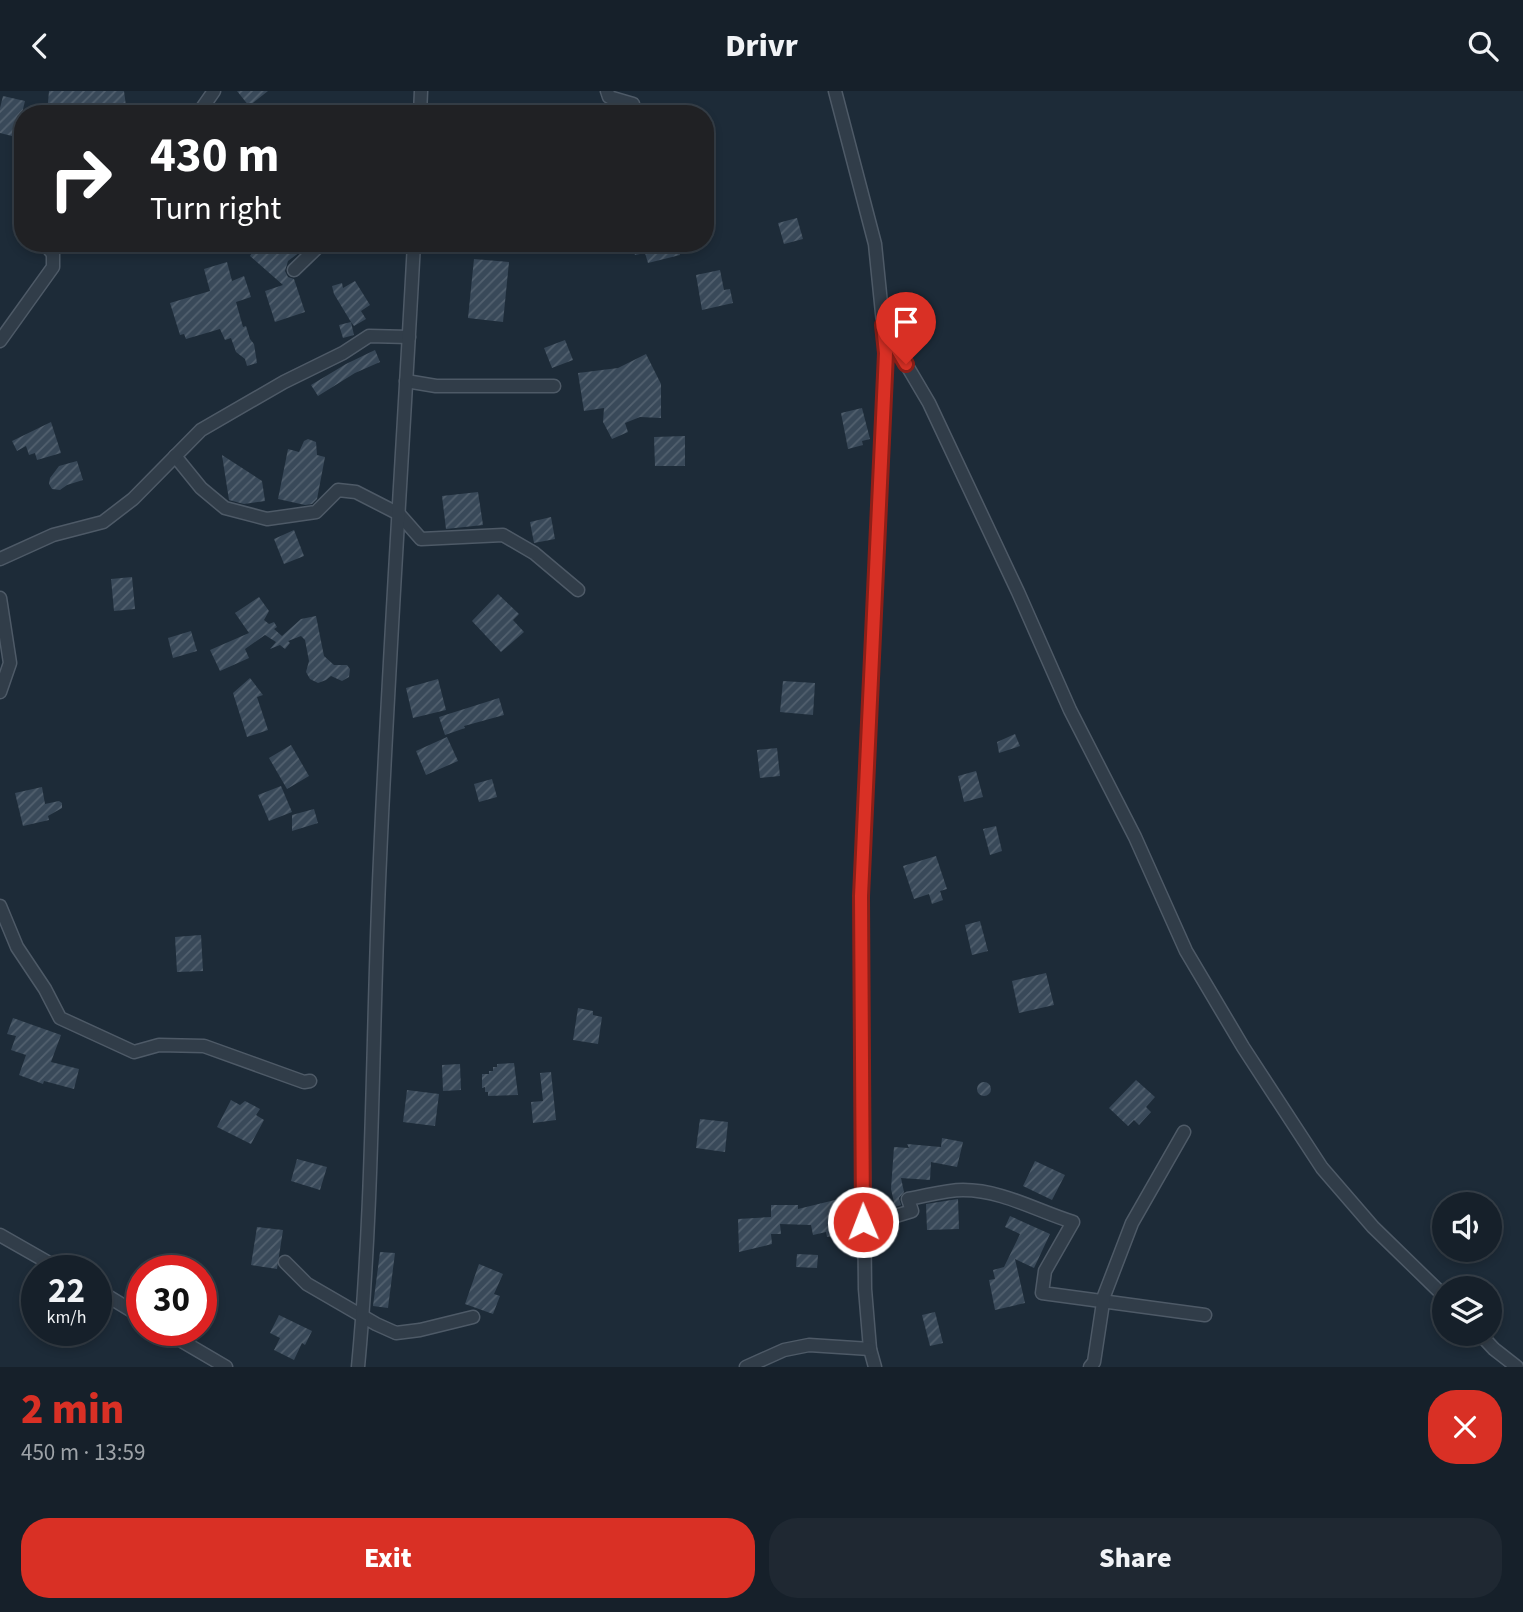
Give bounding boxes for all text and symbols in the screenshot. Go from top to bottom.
text: Drivr [725,23,798,69]
icon: back [21,27,59,65]
icon: search [1464,27,1502,65]
text: 430 m [150,121,279,191]
icon: right [35,133,126,224]
text: Turn right [150,186,281,232]
pin [876,292,936,364]
icon: arrive [887,303,925,341]
position arrow [826,1185,900,1259]
map controls [1432,1192,1502,1346]
button: sound [1432,1192,1502,1262]
speed limit sign: 30 [126,1255,217,1346]
text: 22 [48,1266,85,1316]
button: layers [1432,1276,1502,1346]
text: km/h [47,1305,86,1330]
text: 2 min [21,1380,124,1440]
button: close [1428,1390,1502,1464]
text: 450 m · 13:59 [21,1436,145,1469]
button: Exit [21,1518,755,1598]
button: Share [769,1518,1502,1598]

